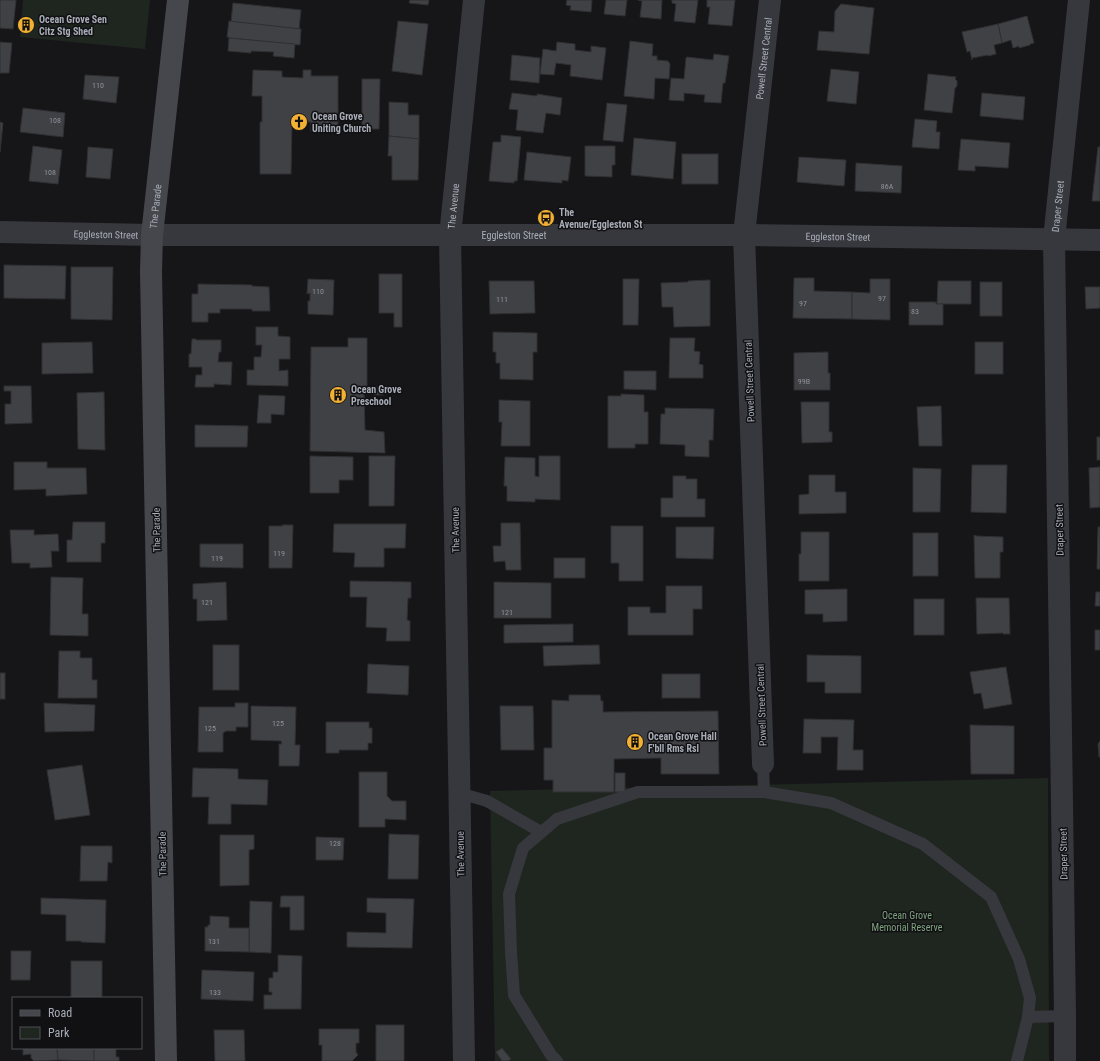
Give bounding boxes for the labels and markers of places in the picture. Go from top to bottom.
place label: Ocean Grove Sen Citz Stg Shed [39,14,107,37]
building icon: Ocean Grove Sen Citz Stg Shed [16,15,36,35]
place label: Ocean Grove Uniting Church [312,111,371,134]
church icon: Ocean Grove Uniting Church [289,112,309,132]
place label: The Avenue/Eggleston St [559,207,642,230]
bus stop icon: The Avenue/Eggleston St [536,208,556,228]
place label: Ocean Grove Preschool [351,384,402,407]
building icon: Ocean Grove Preschool [328,385,348,405]
place label: Ocean Grove Hall F'bll Rms Rsl [648,731,717,754]
building icon: Ocean Grove Hall F'bll Rms Rsl [625,732,645,752]

